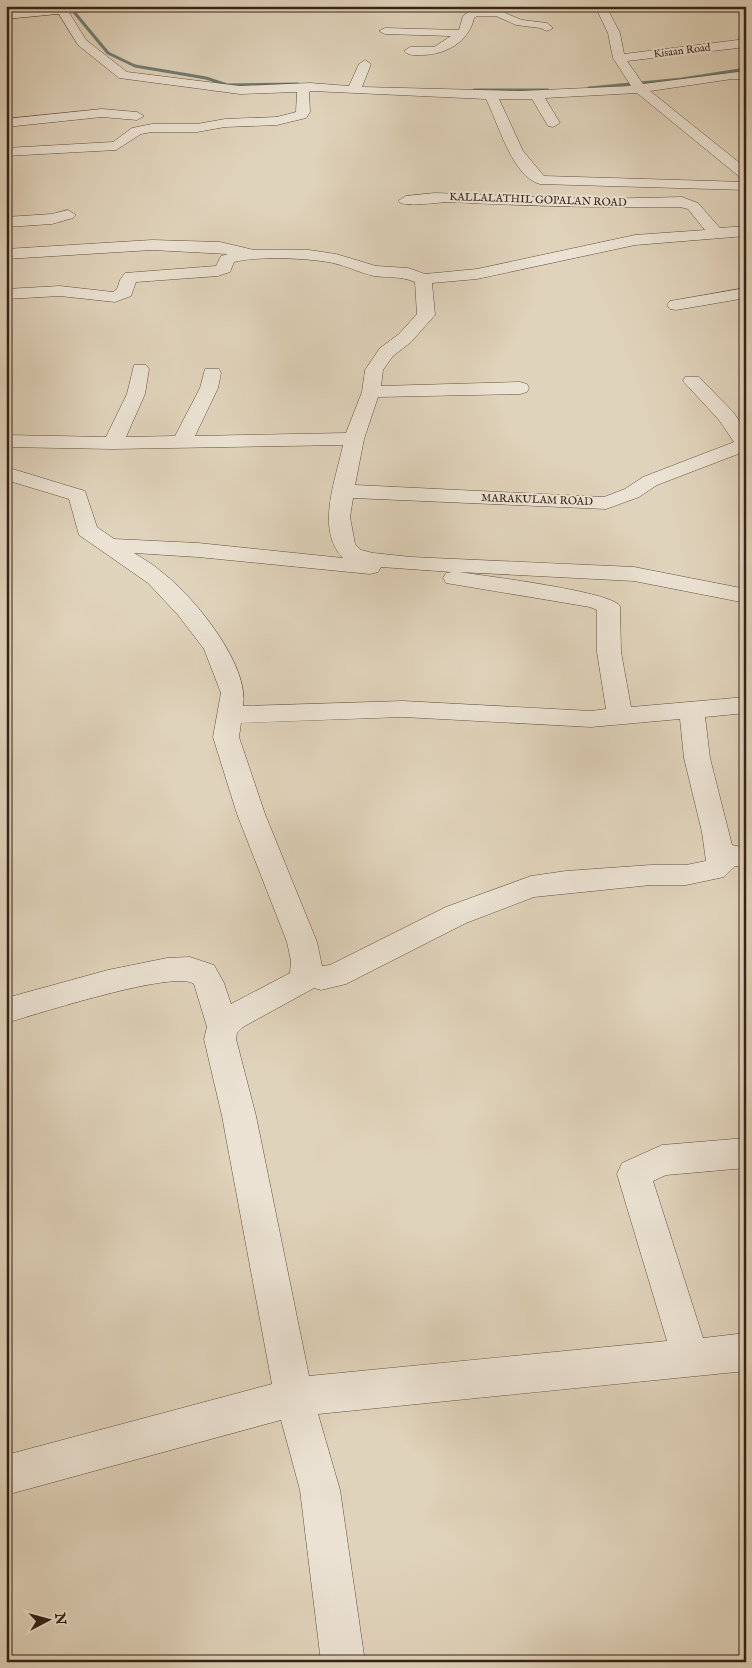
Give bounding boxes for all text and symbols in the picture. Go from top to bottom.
street label: Kisaan Road [653,41,711,61]
street label: KALLALATHIL GOPALAN ROAD [449,190,627,210]
street label: MARAKULAM ROAD [481,491,593,509]
north arrow [22,1596,72,1646]
text: N [50,1611,70,1626]

